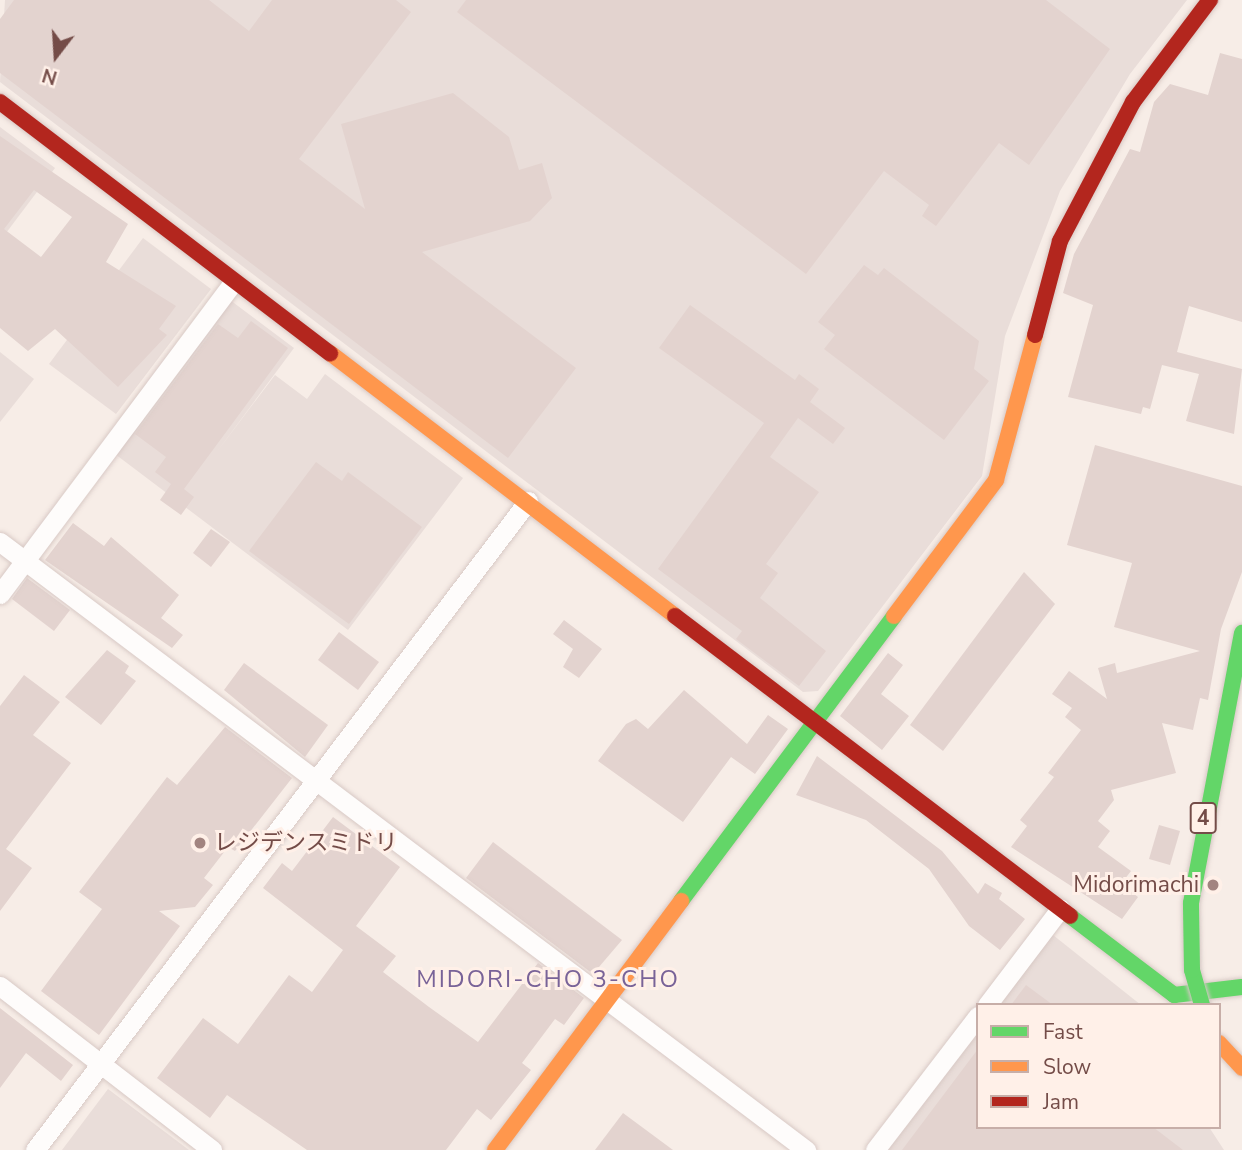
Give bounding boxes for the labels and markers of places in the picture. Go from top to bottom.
place label: レジデンスミドリ [214,829,398,857]
marker: レジデンスミドリ [192,835,208,851]
place label: Midorimachi [1073,871,1199,899]
marker: Midorimachi [1205,877,1221,893]

